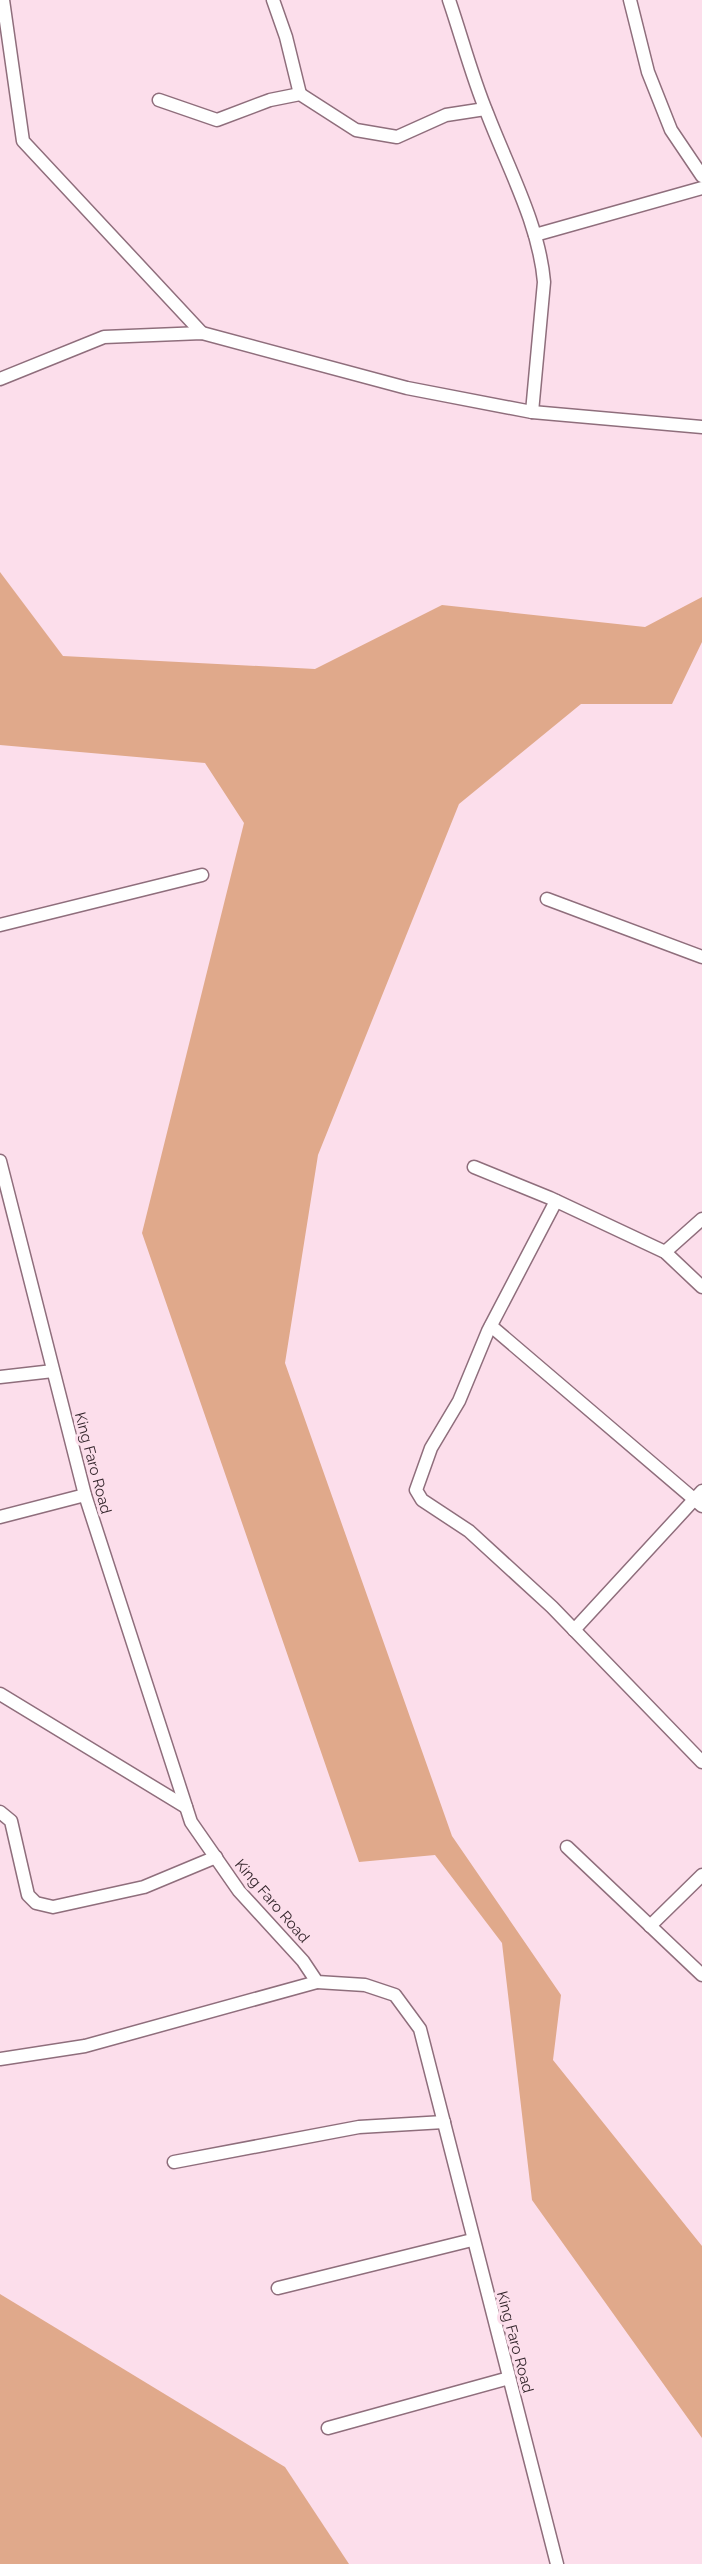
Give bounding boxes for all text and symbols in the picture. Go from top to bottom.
street label: King Faro Road [71,1410,115,1516]
street label: King Faro Road [231,1856,313,1946]
street label: King Faro Road [493,2289,537,2395]

